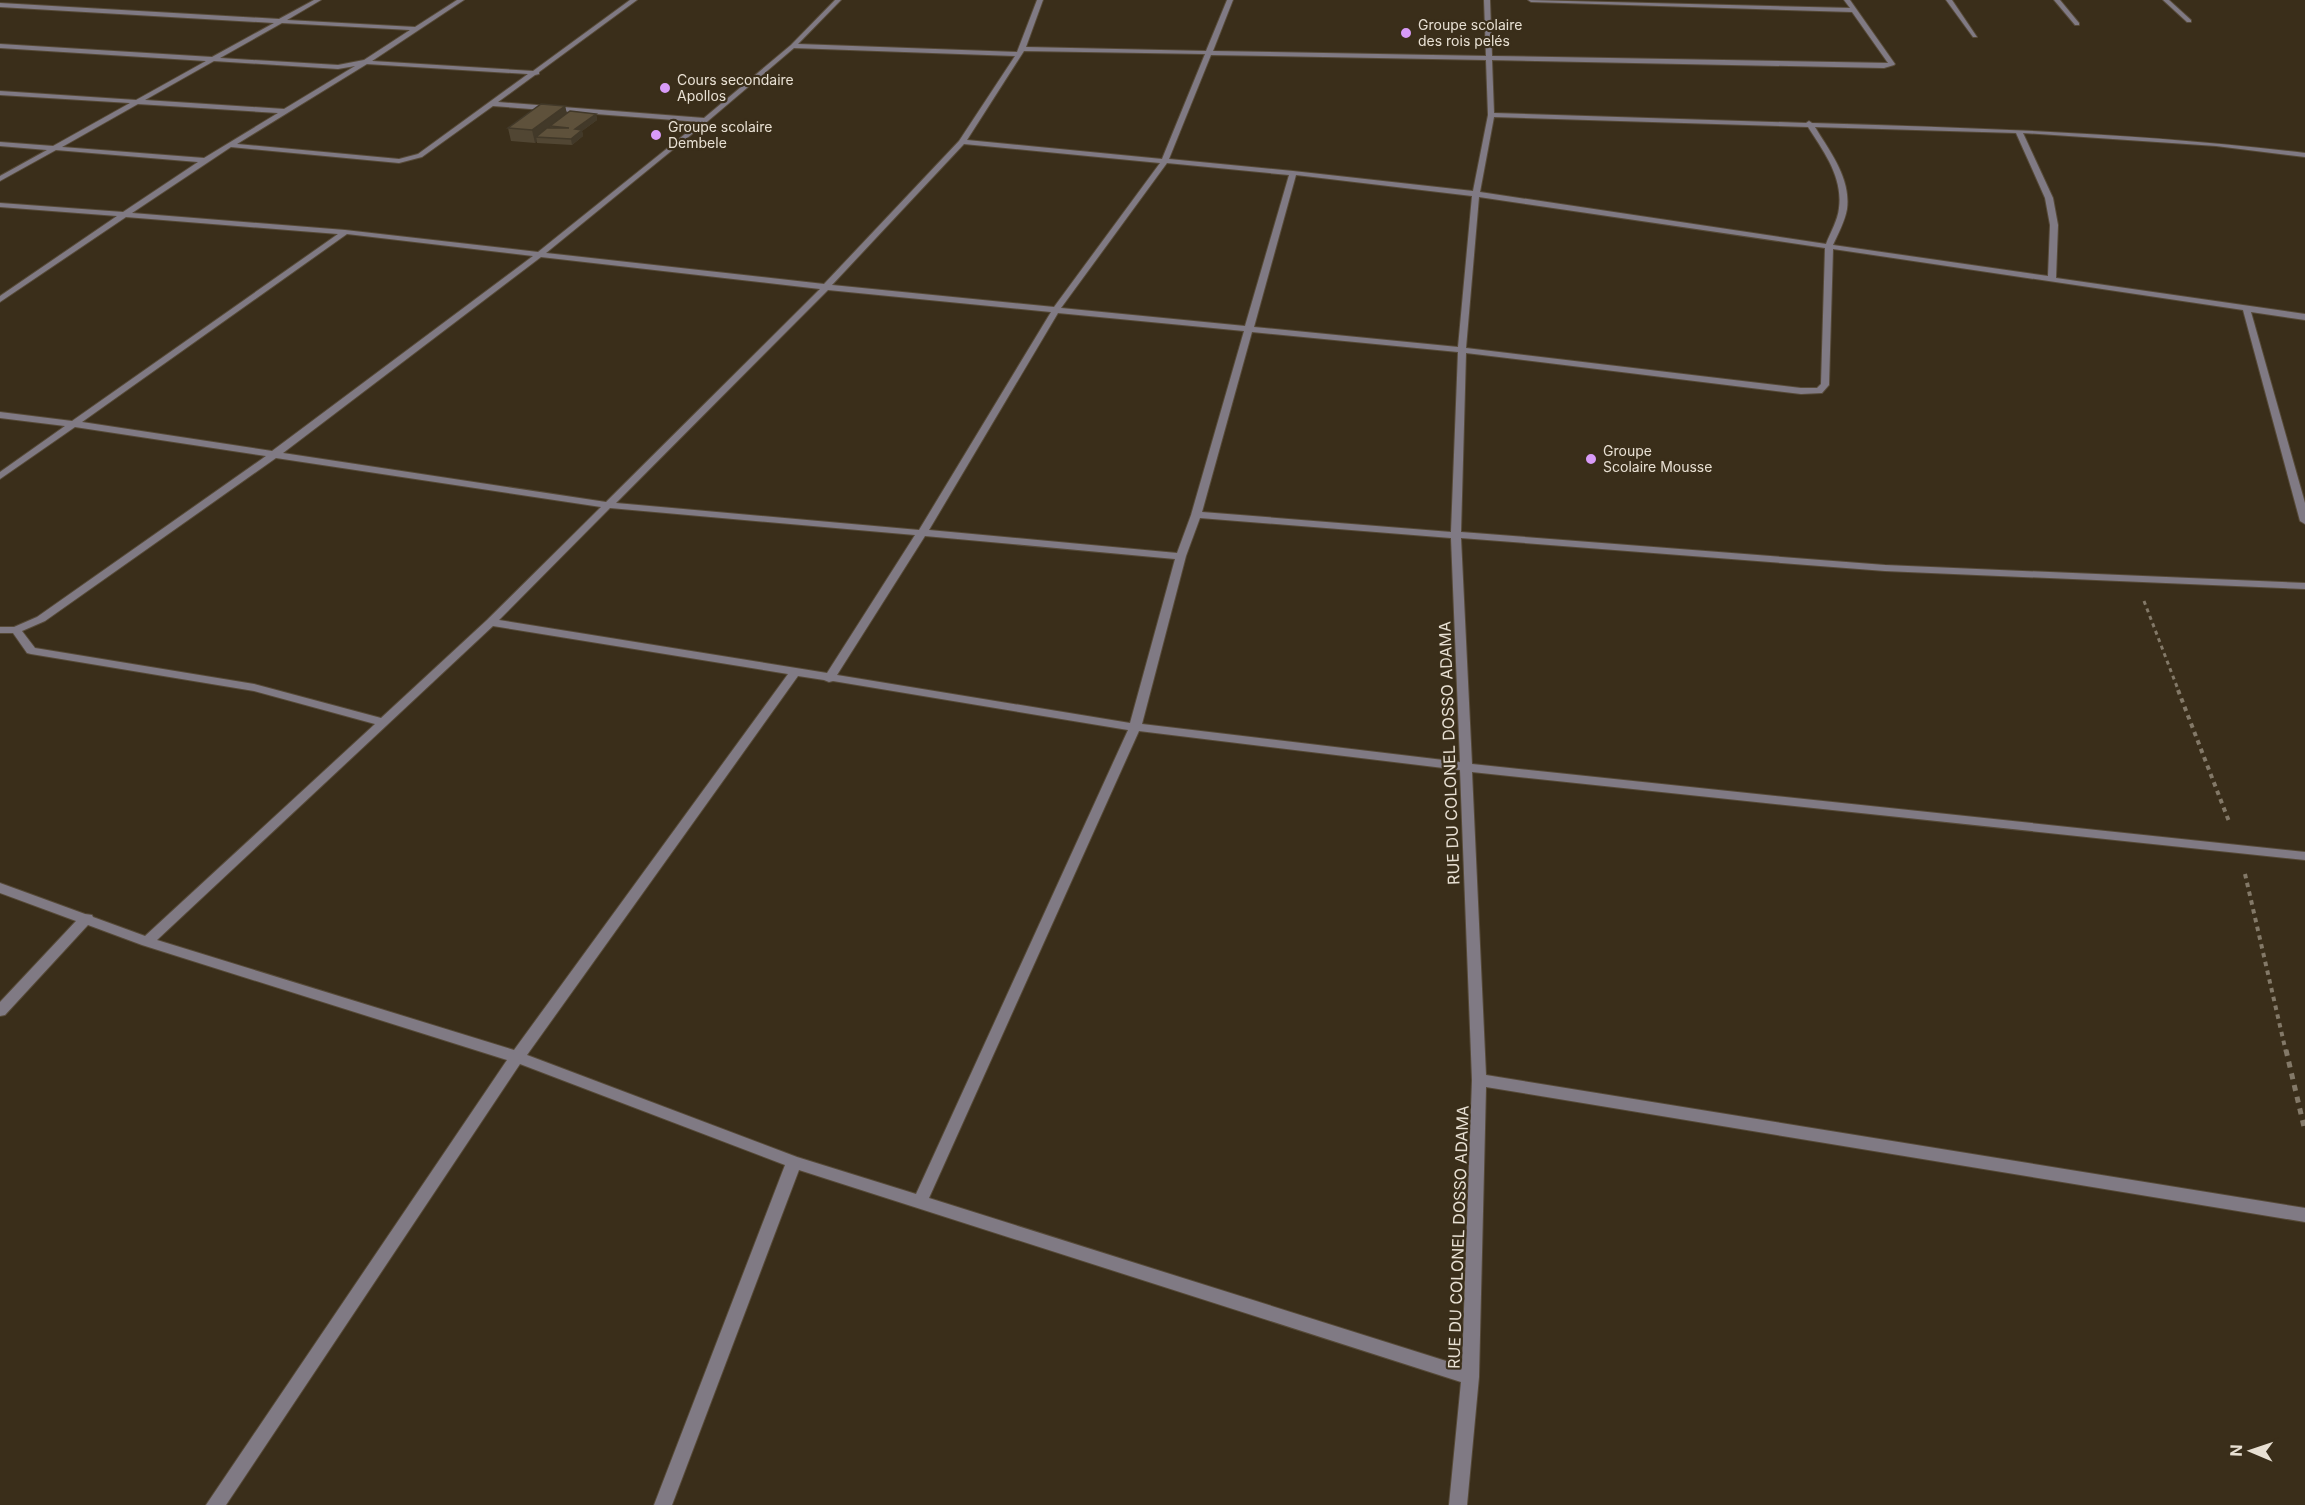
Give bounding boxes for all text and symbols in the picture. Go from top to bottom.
place label: Groupe scolaire des rois pelés [1418,16,1522,49]
marker: Groupe scolaire des rois pelés [1399,26,1413,40]
place label: Cours secondaire Apollos [677,71,794,104]
marker: Cours secondaire Apollos [658,81,672,95]
place label: Groupe scolaire Dembele [668,118,772,151]
marker: Groupe scolaire Dembele [649,128,663,142]
place label: Groupe Scolaire Mousse [1603,442,1712,475]
marker: Groupe Scolaire Mousse [1584,452,1598,466]
street label: RUE DU COLONEL DOSSO ADAMA [1434,621,1464,885]
street label: RUE DU COLONEL DOSSO ADAMA [1443,1105,1473,1369]
north arrow [2221,1421,2281,1481]
text: N [2226,1444,2246,1457]

